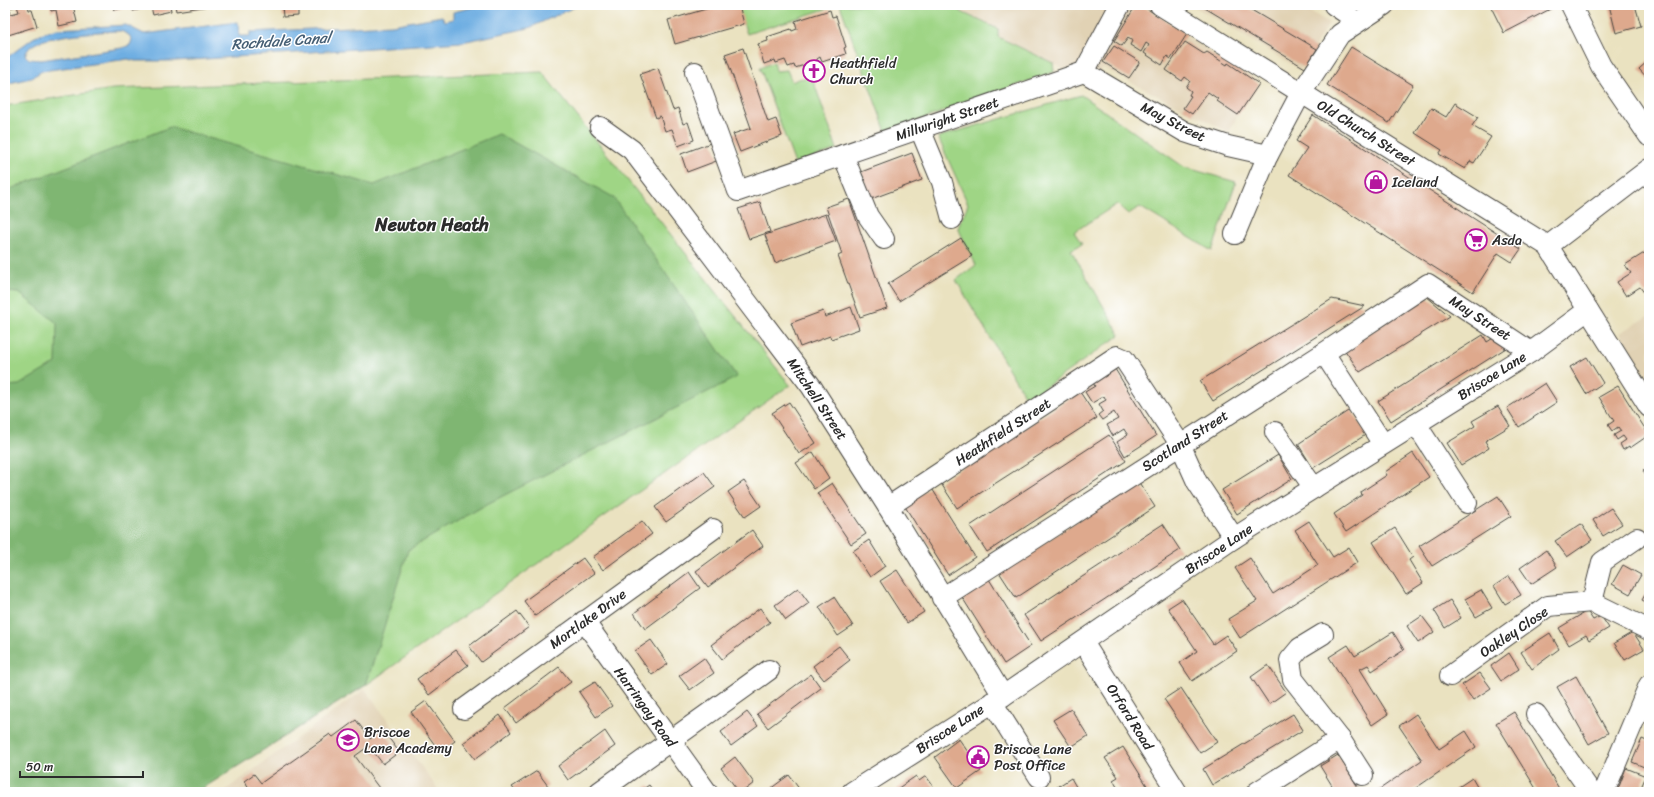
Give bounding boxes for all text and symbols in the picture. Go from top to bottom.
water label: Rochdale Canal [230,24,335,57]
place label: Heathfield Church [830,51,898,92]
church icon: Heathfield Church [801,58,827,84]
street label: Millwright Street [892,90,1002,148]
street label: Old Church Street [1312,93,1421,174]
street label: May Street [1136,95,1210,149]
shop icon: Iceland [1363,169,1389,195]
place label: Iceland [1391,170,1439,195]
district label: Newton Heath [374,209,489,241]
supermarket icon: Asda [1463,227,1489,253]
place label: Asda [1491,228,1522,253]
street label: May Street [1444,288,1516,348]
street label: Briscoe Lane [1452,345,1532,407]
street label: Mitchell Street [780,353,854,445]
street label: Heathfield Street [950,391,1056,473]
street label: Scotland Street [1137,403,1233,479]
street label: Briscoe Lane [1180,517,1258,581]
street label: Mortlake Drive [544,582,632,656]
street label: Oakley Close [1474,600,1554,664]
street label: Harringay Road [607,661,684,754]
street label: Orford Road [1100,679,1161,757]
street label: Briscoe Lane [911,697,989,761]
place label: Briscoe Lane Academy [364,720,452,761]
school or university icon: Briscoe Lane Academy [335,727,361,753]
place label: Briscoe Lane Post Office [994,737,1072,778]
public building icon: Briscoe Lane Post Office [965,744,991,770]
scale bar [20,753,143,779]
text: 50 m [26,756,53,778]

